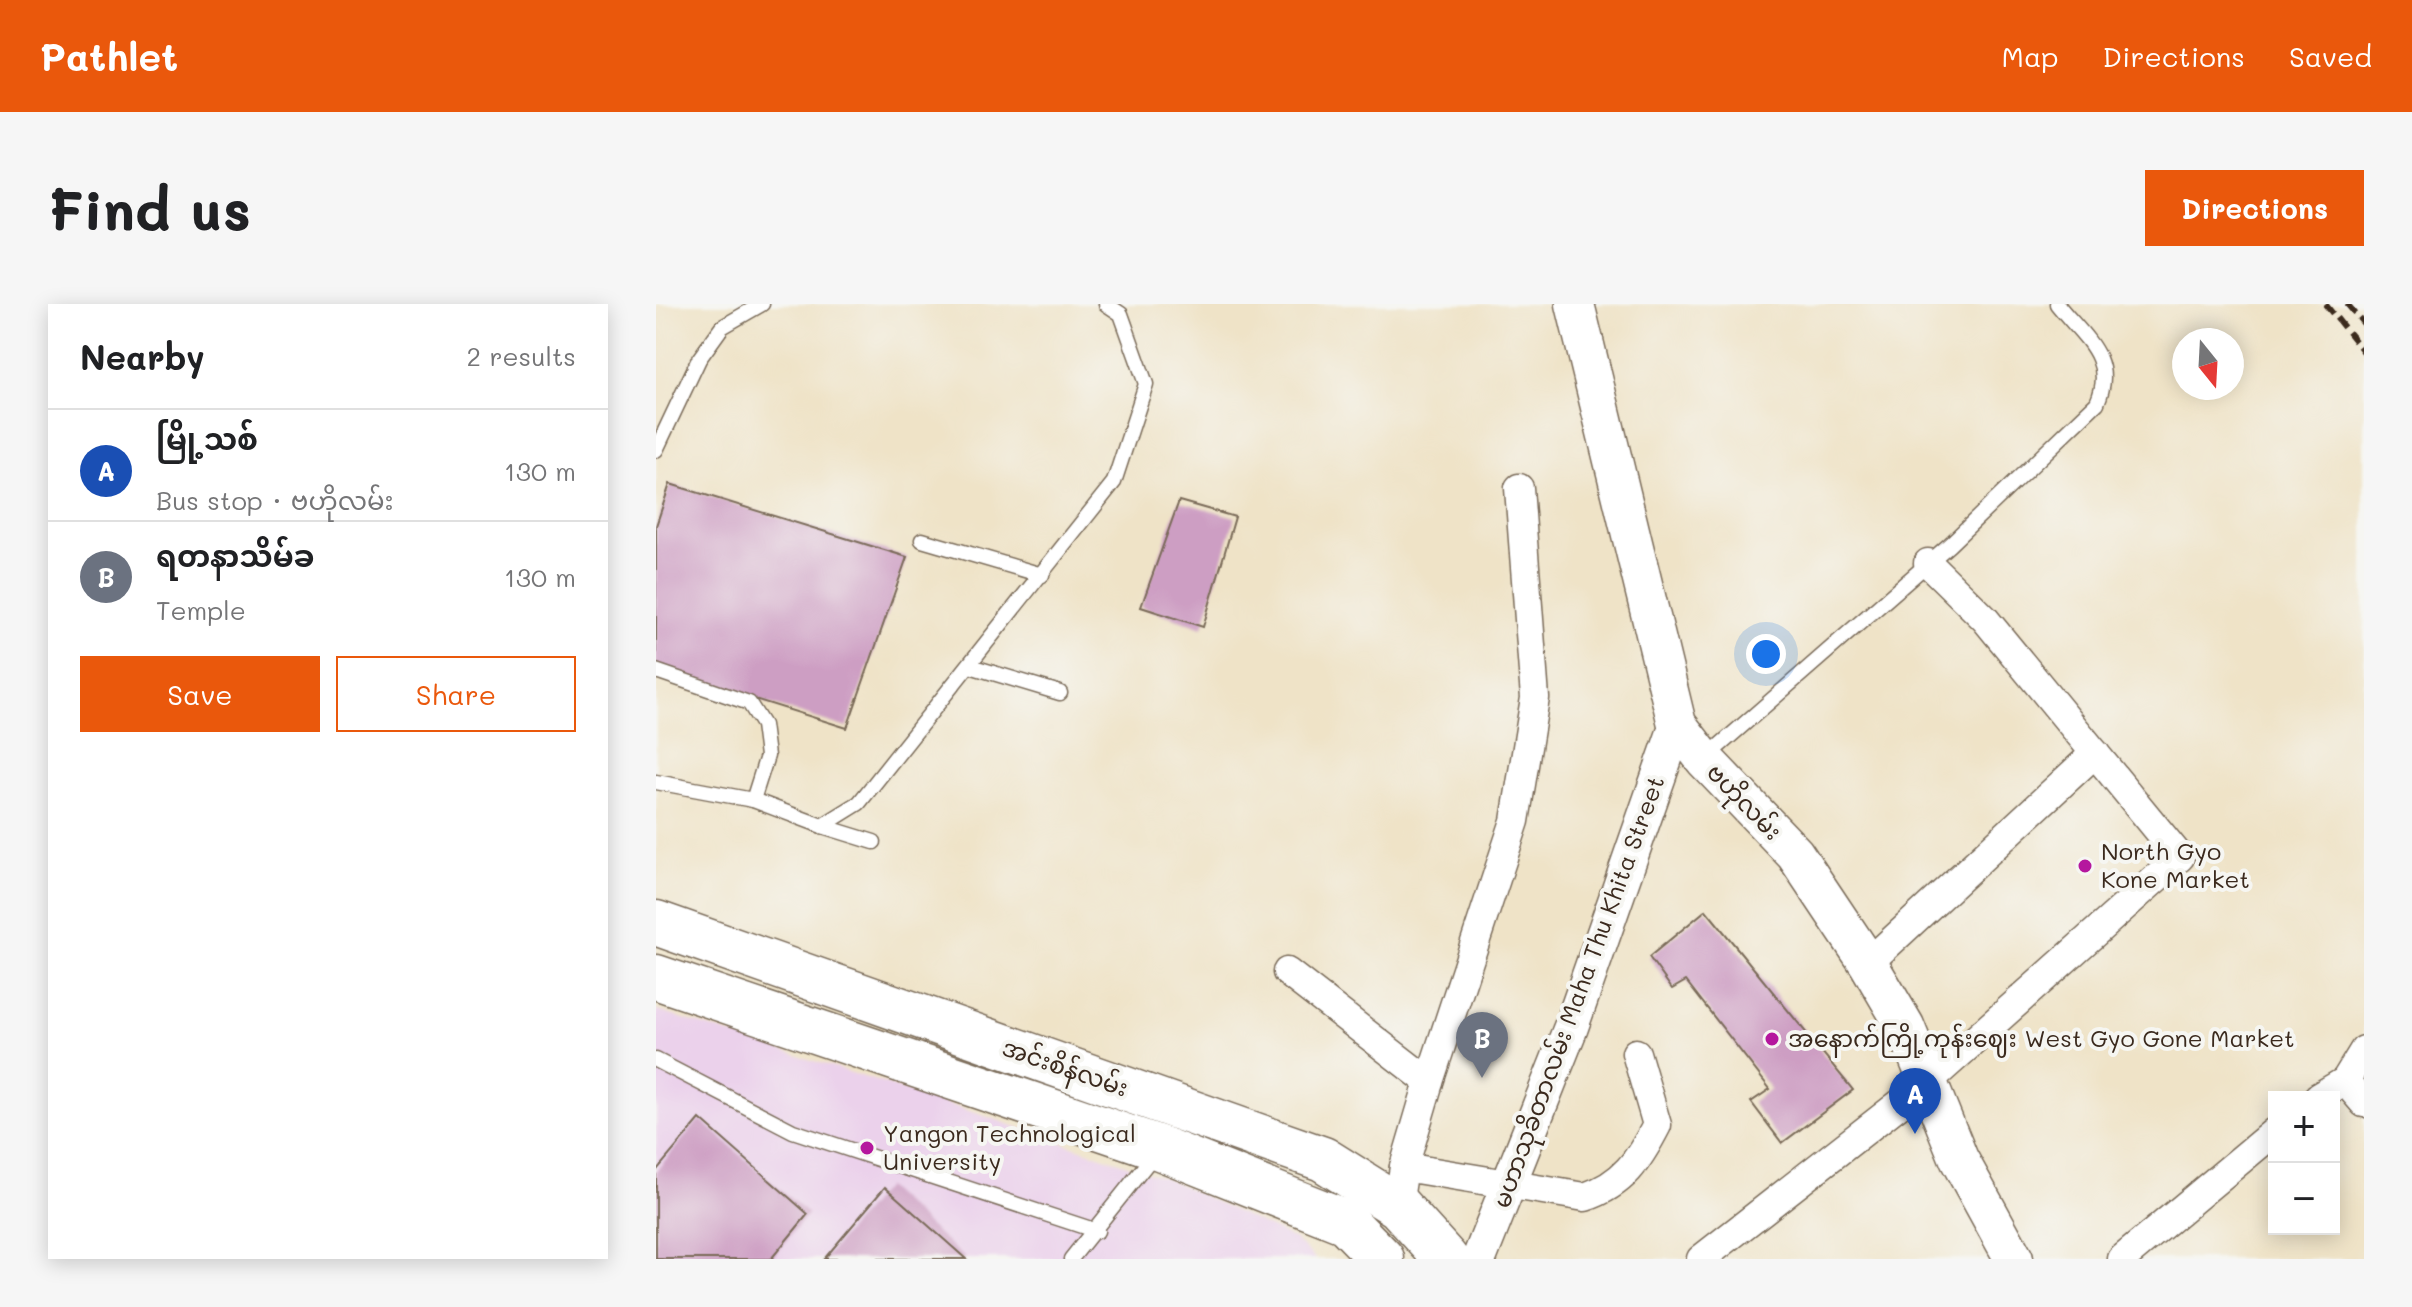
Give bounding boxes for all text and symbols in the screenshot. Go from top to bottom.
text: Pathlet [40,31,178,81]
text: Map [2002,38,2059,74]
text: Directions [2103,38,2245,74]
text: Saved [2289,38,2372,74]
button: Directions [2145,170,2364,246]
text: Find us [48,172,251,245]
north arrow [2172,328,2244,400]
text: Nearby [80,334,205,379]
text: 2 results [467,339,576,373]
text: မြို့သစ် [156,418,258,458]
text: A [97,454,115,488]
text: 130 m [504,454,576,488]
text: Bus stop · ဗဟိုလမ်း [156,483,393,517]
text: ရတနာသိမ်ခ [156,535,315,575]
text: B [97,560,115,594]
text: 130 m [504,560,576,594]
text: Temple [156,593,246,627]
your location [1746,634,1786,674]
button: Save [80,656,320,732]
button: Share [336,656,576,732]
street label: ဗဟိုလမ်း [1697,756,1789,849]
street label: မဟာသုခိတာလမ်း Maha Thu Khita Street [1485,771,1675,1213]
place label: North Gyo Kone Market [2101,835,2250,894]
marker: North Gyo Kone Market [2076,857,2094,875]
pin: B [1456,1012,1508,1078]
place label: အနောက်ကြို့ကုန်းဈေး West Gyo Gone Market [1788,1022,2295,1058]
marker: အနောက်ကြို့ကုန်းဈေး West Gyo Gone Market [1763,1030,1781,1048]
street label: အင်းစိန်လမ်း [997,1031,1132,1107]
pin: A [1889,1068,1941,1134]
map controls [2268,1091,2340,1235]
button: + [2268,1091,2340,1163]
place label: Yangon Technological University [883,1117,1136,1176]
marker: Yangon Technological University [858,1139,876,1157]
button: − [2268,1163,2340,1235]

